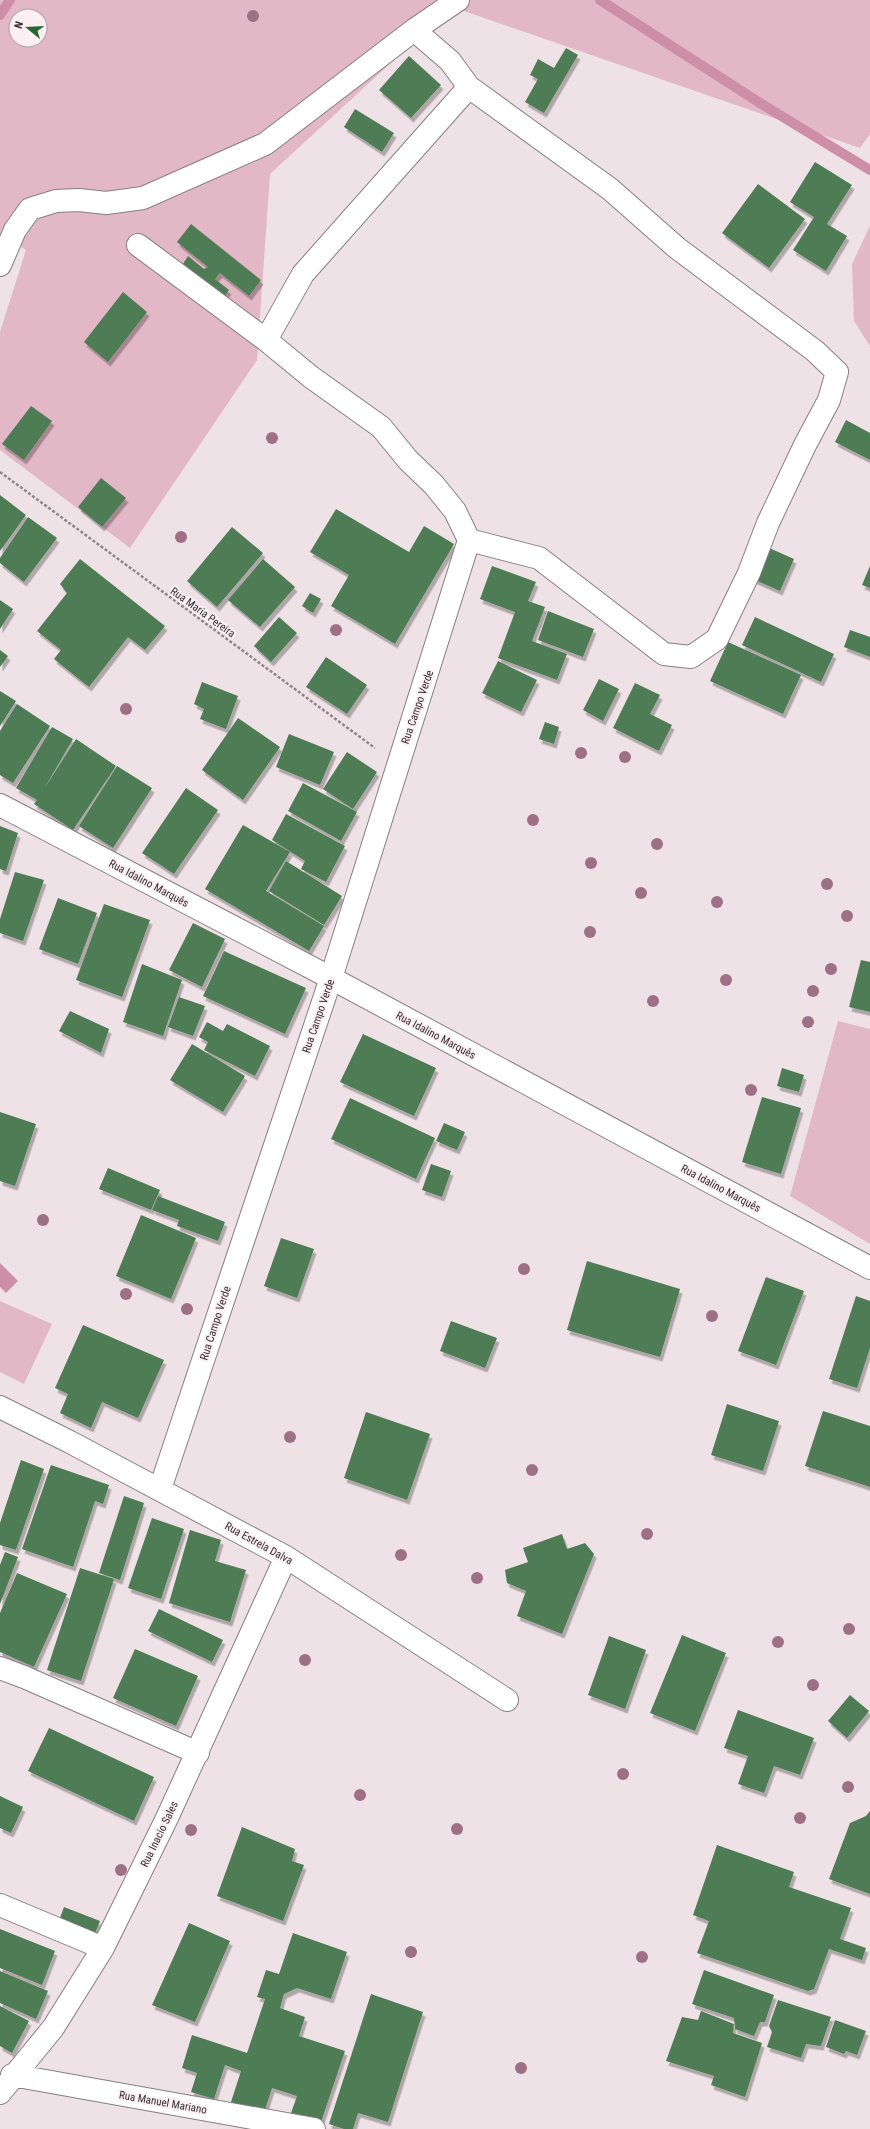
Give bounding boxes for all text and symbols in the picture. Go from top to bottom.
north arrow [8,8,48,48]
text: N [12,20,26,30]
street label: Rua Maria Pereira [168,585,238,640]
street label: Rua Campo Verde [399,669,436,746]
street label: Rua Idalino Marquês [107,857,191,910]
street label: Rua Campo Verde [300,978,337,1055]
street label: Rua Idalino Marquês [394,1009,478,1062]
street label: Rua Idalino Marquês [679,1162,763,1215]
street label: Rua Campo Verde [197,1284,234,1362]
street label: Rua Estrela Dalva [223,1519,295,1567]
street label: Rua Inacio Sales [138,1799,181,1869]
street label: Rua Manuel Mariano [118,2088,208,2117]

